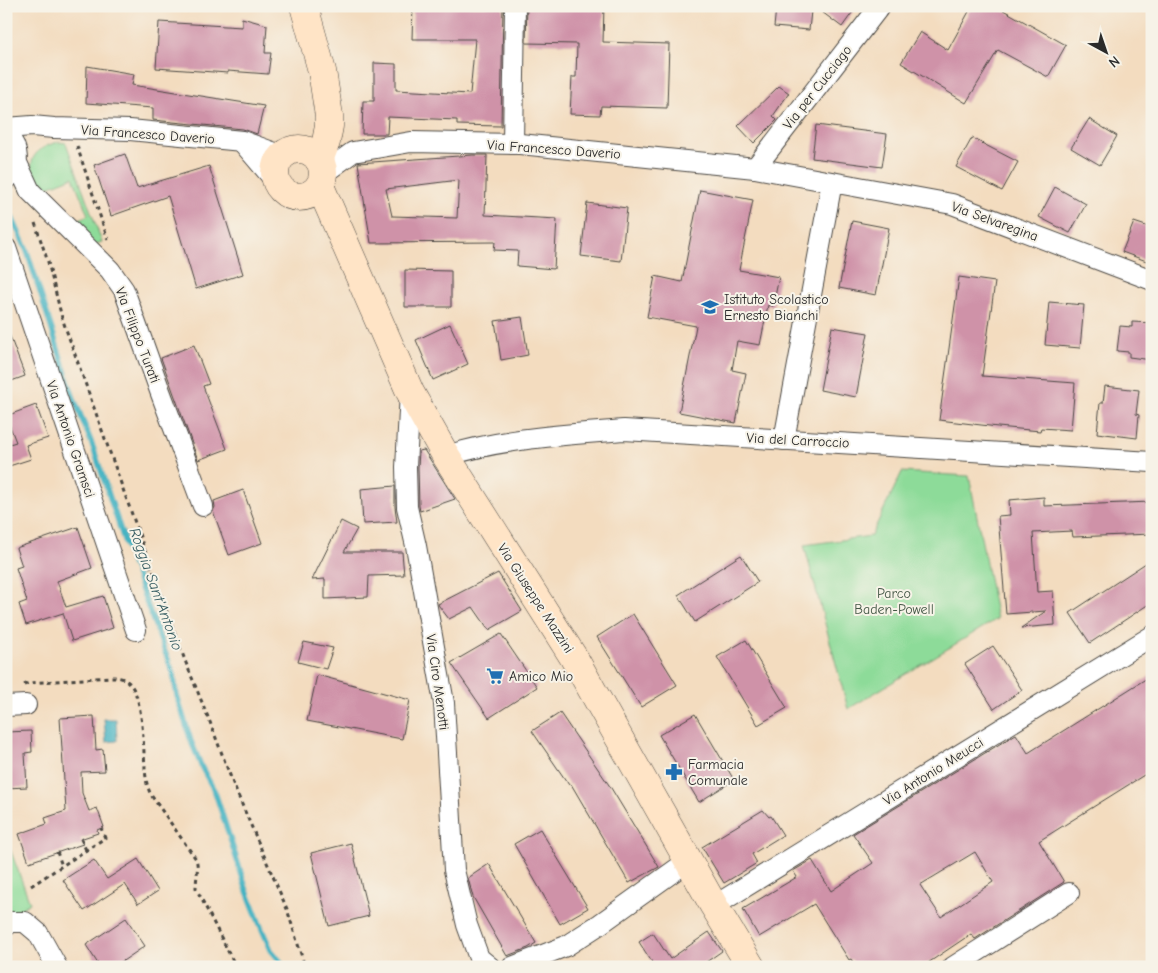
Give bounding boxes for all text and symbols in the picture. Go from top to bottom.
north arrow [1080,28,1130,78]
street label: Via per Cucciago [779,42,855,133]
text: N [1105,52,1123,71]
street label: Via Francesco Daverio [81,121,215,148]
street label: Via Francesco Daverio [487,136,621,163]
street label: Via Selvaregina [949,198,1041,245]
street label: Via Filippo Turati [111,285,164,385]
place label: Istituto Scolastico Ernesto Bianchi [724,291,829,324]
school or university icon: Istituto Scolastico Ernesto Bianchi [700,297,720,317]
street label: Via Antonio Gramsci [43,379,98,500]
street label: Via del Carroccio [746,429,850,452]
water label: Roggia Sant'Antonio [125,525,187,653]
street label: Via Giuseppe Mazzini [494,540,577,656]
park label: Parco Baden-Powell [854,585,934,618]
street label: Via Ciro Menotti [422,633,453,731]
supermarket icon: Amico Mio [485,666,505,686]
place label: Amico Mio [509,668,573,685]
street label: Via Antonio Meucci [880,734,987,809]
place label: Farmacia Comunale [688,756,748,789]
pharmacy icon: Farmacia Comunale [664,762,684,782]

